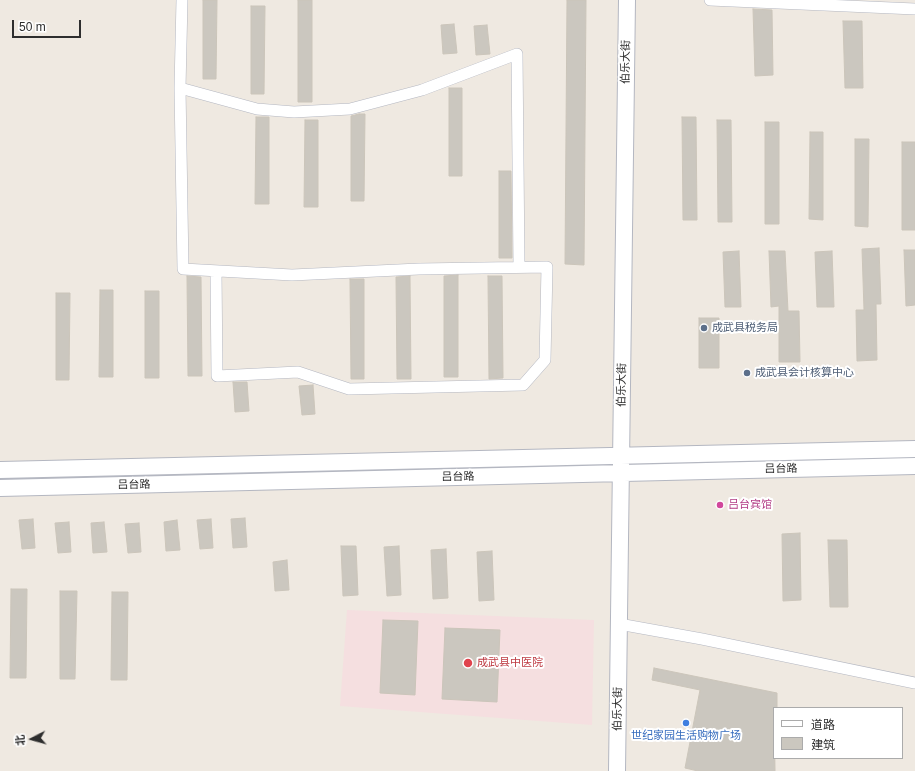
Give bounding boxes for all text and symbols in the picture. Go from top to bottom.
scale bar [14,12,83,38]
text: 50 m [19,20,46,34]
street label: 伯乐大街 [619,40,633,84]
place label: 成武县税务局 [712,321,778,335]
marker: 成武县税务局 [699,323,709,333]
street label: 伯乐大街 [615,363,629,407]
place label: 成武县会计核算中心 [755,366,854,380]
marker: 成武县会计核算中心 [742,368,752,378]
street label: 吕台路 [764,462,798,476]
street label: 吕台路 [441,470,475,484]
street label: 吕台路 [117,478,151,492]
place label: 吕台宾馆 [728,498,772,512]
marker: 吕台宾馆 [715,500,725,510]
place label: 成武县中医院 [477,656,543,670]
marker: 成武县中医院 [462,657,474,669]
street label: 伯乐大街 [611,687,625,731]
legend [773,707,903,759]
marker: 世纪家园生活购物广场 [681,718,691,728]
text: 道路 [811,718,835,732]
north arrow [12,719,52,759]
place label: 世纪家园生活购物广场 [631,729,741,743]
text: 北 [14,734,27,746]
text: 建筑 [811,738,835,752]

